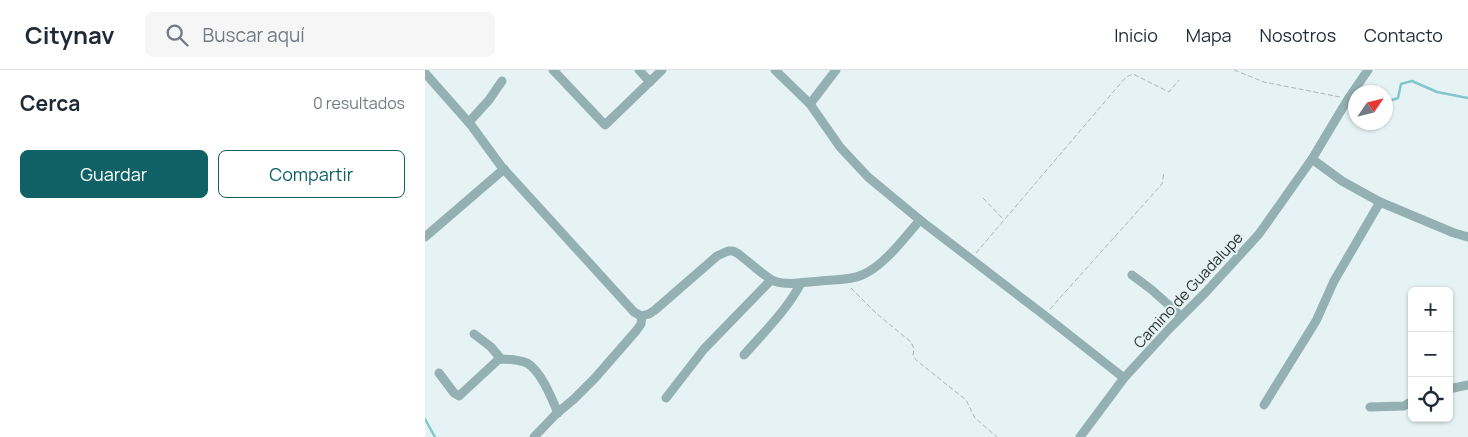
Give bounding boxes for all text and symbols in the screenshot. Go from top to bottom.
search box [145,12,495,57]
text: Citynav [25,18,115,51]
icon: search [163,21,191,49]
text: Buscar aquí [203,22,305,48]
text: Inicio [1114,23,1158,47]
text: Mapa [1186,23,1232,47]
text: Nosotros [1260,23,1336,47]
text: Contacto [1364,23,1443,47]
north arrow [1348,85,1393,130]
text: Cerca [20,89,80,117]
text: 0 resultados [313,92,405,114]
button: Guardar [20,150,208,198]
button: Compartir [218,150,405,198]
street label: Camino de Guadalupe [1129,227,1248,353]
map controls [1408,287,1453,422]
button: + [1408,287,1453,332]
button: − [1408,332,1453,377]
button: locate [1408,377,1453,422]

